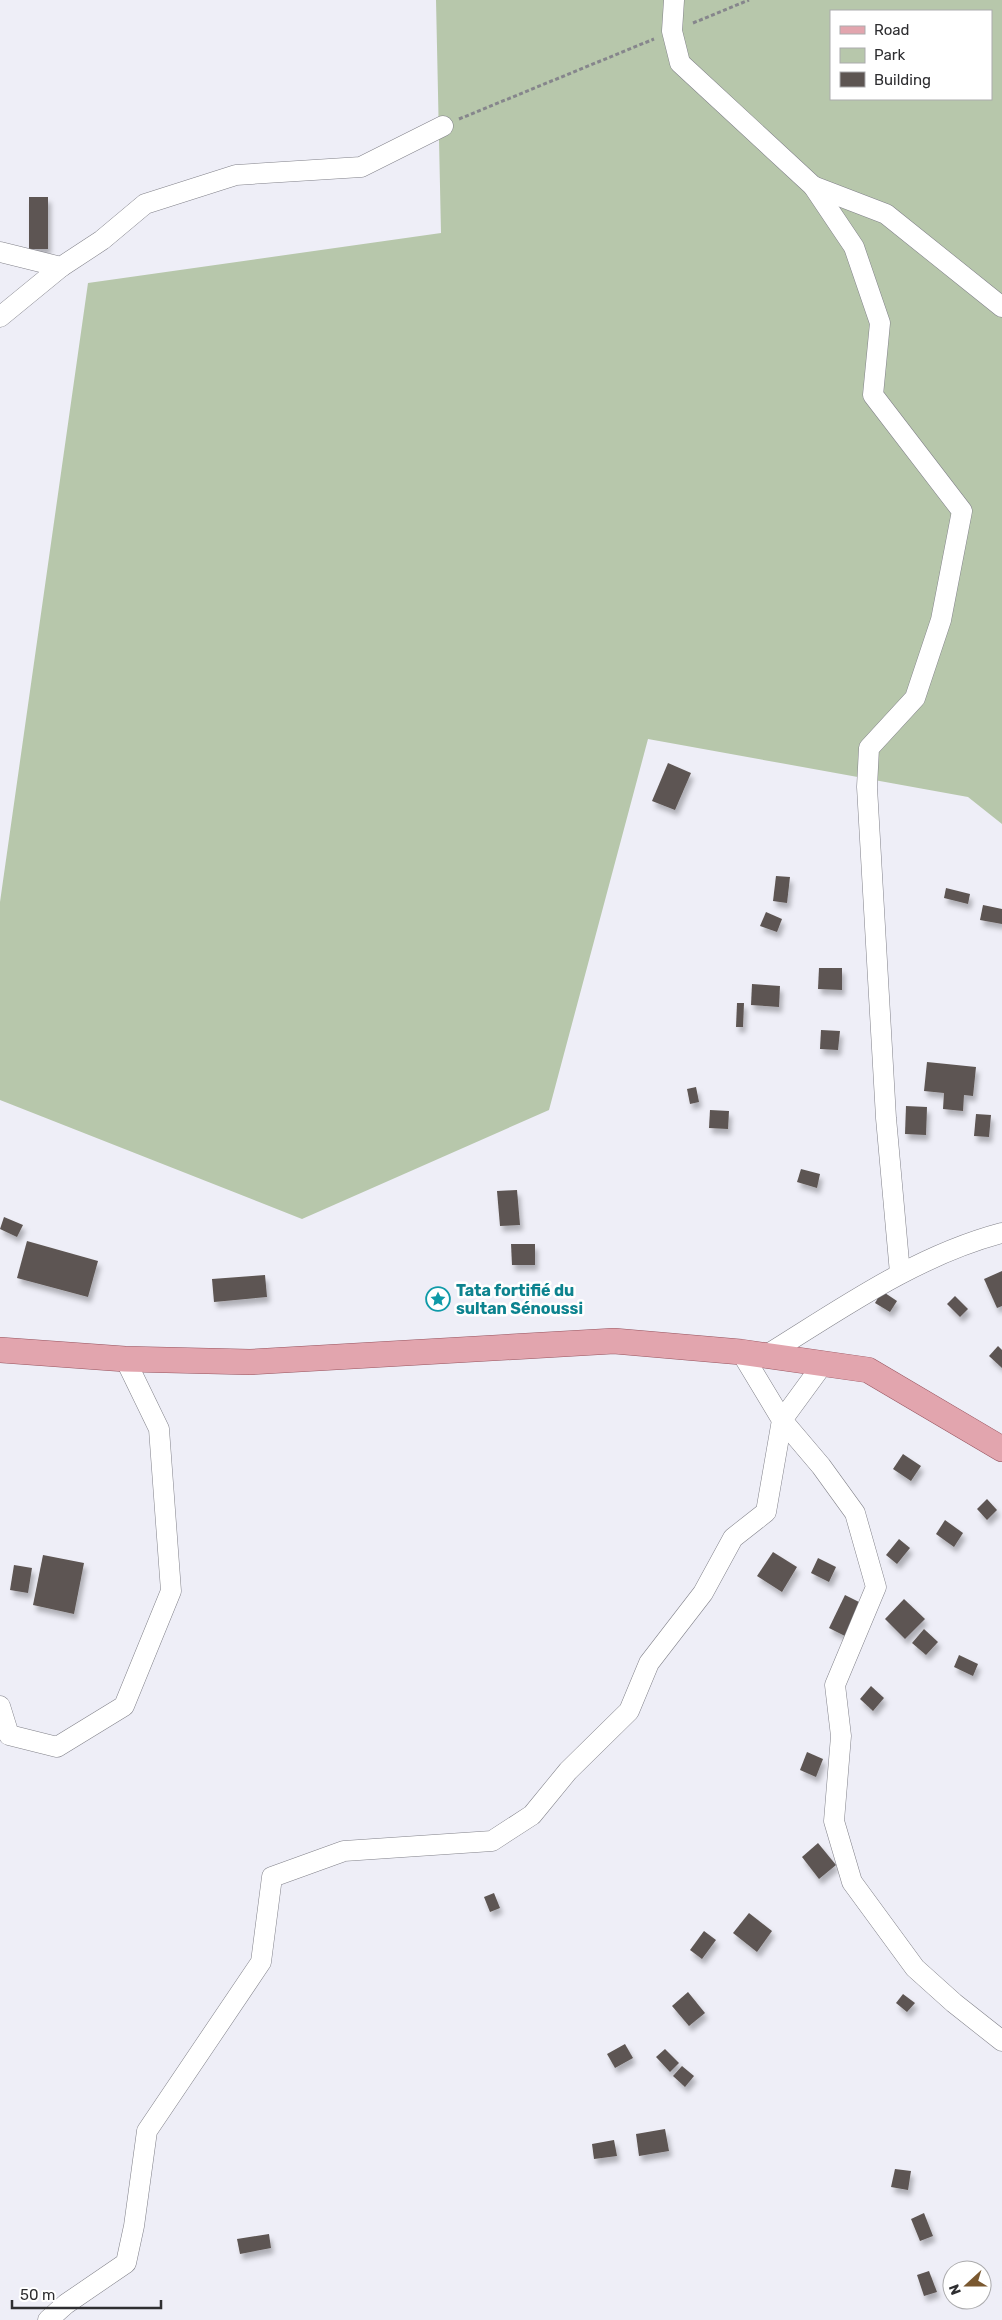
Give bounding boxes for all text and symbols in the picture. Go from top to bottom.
legend [830,10,992,100]
text: Road [874,21,910,39]
text: Park [874,46,905,64]
text: Building [874,71,931,89]
place label: Tata fortifié du sultan Sénoussi [456,1281,583,1318]
place icon: Tata fortifié du sultan Sénoussi [425,1286,451,1312]
north arrow [942,2260,992,2310]
scale bar [12,2278,161,2310]
text: N [946,2282,965,2297]
text: 50 m [20,2286,55,2304]

